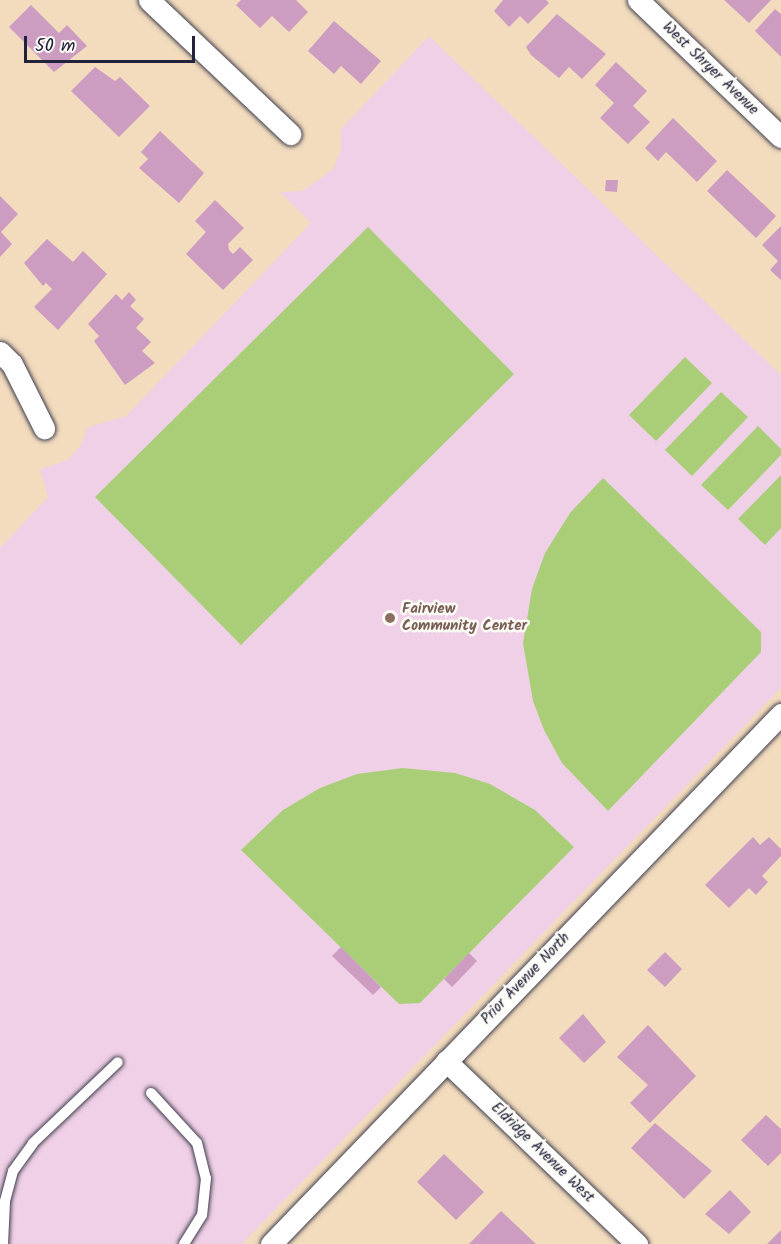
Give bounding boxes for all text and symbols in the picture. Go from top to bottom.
street label: West Shryer Avenue [658,19,762,119]
scale bar [27,24,198,62]
text: 50 m [35,32,75,61]
place label: Fairview Community Center [402,600,527,635]
marker: Fairview Community Center [383,611,397,625]
street label: Prior Avenue North [478,929,574,1029]
street label: Eldridge Avenue West [487,1099,597,1207]

